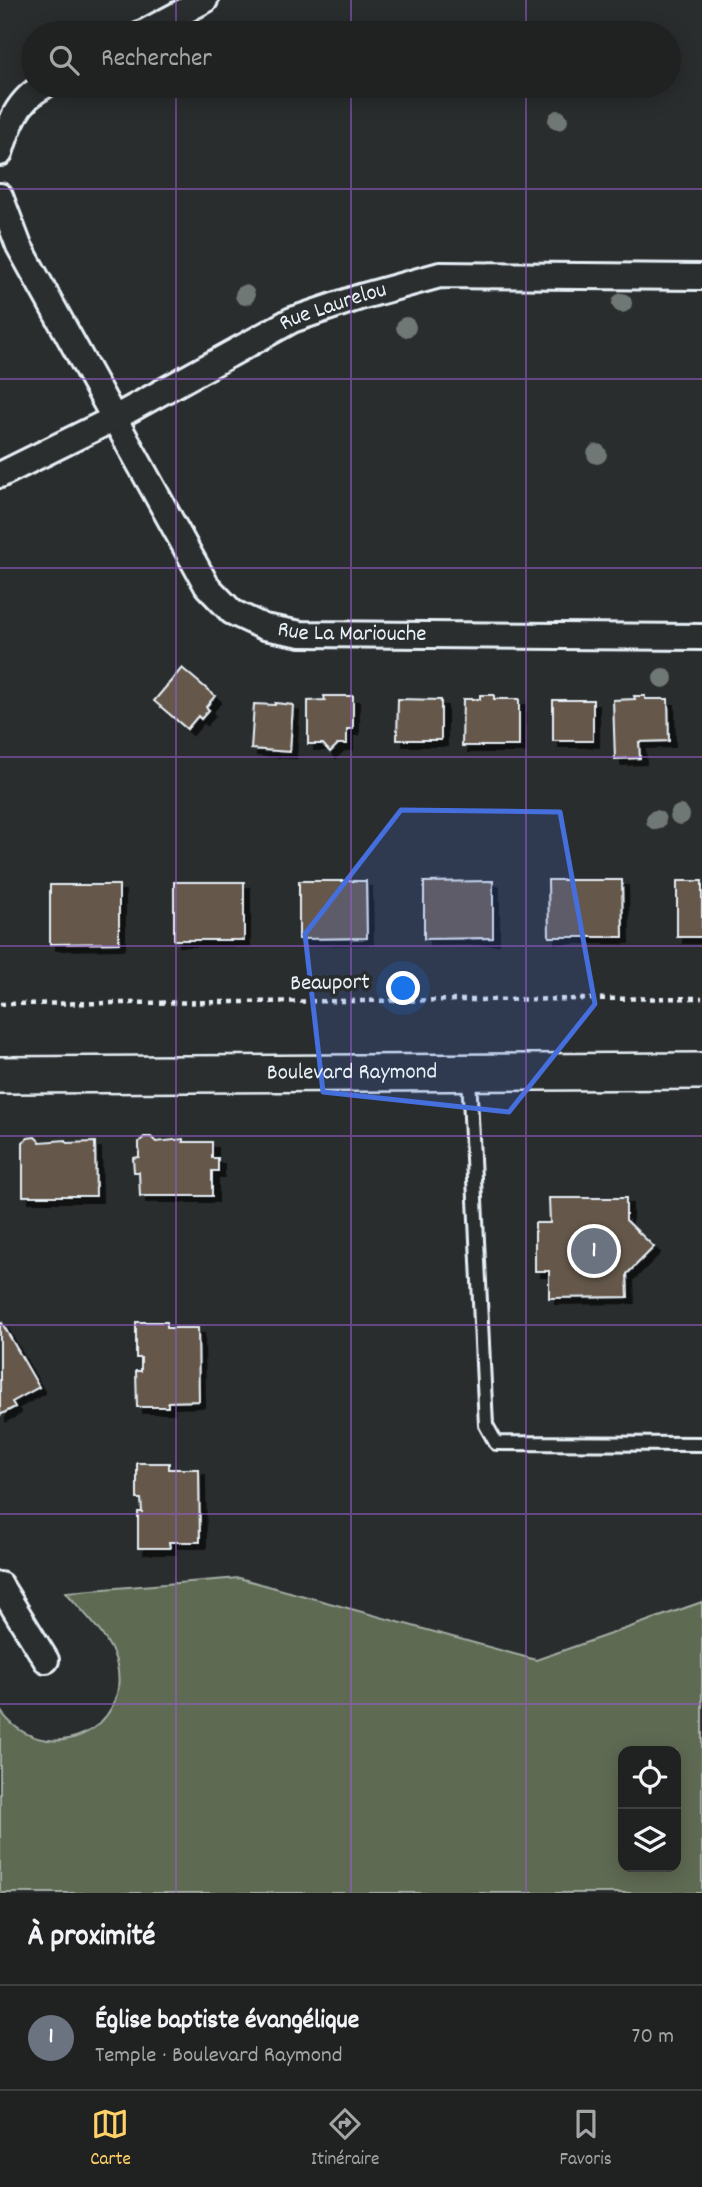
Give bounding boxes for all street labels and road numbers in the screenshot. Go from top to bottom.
street label: Rue Laurelou [273,274,390,340]
street label: Rue La Mariouche [275,613,427,651]
street label: Beauport [290,967,370,1001]
street label: Boulevard Raymond [267,1056,437,1090]

